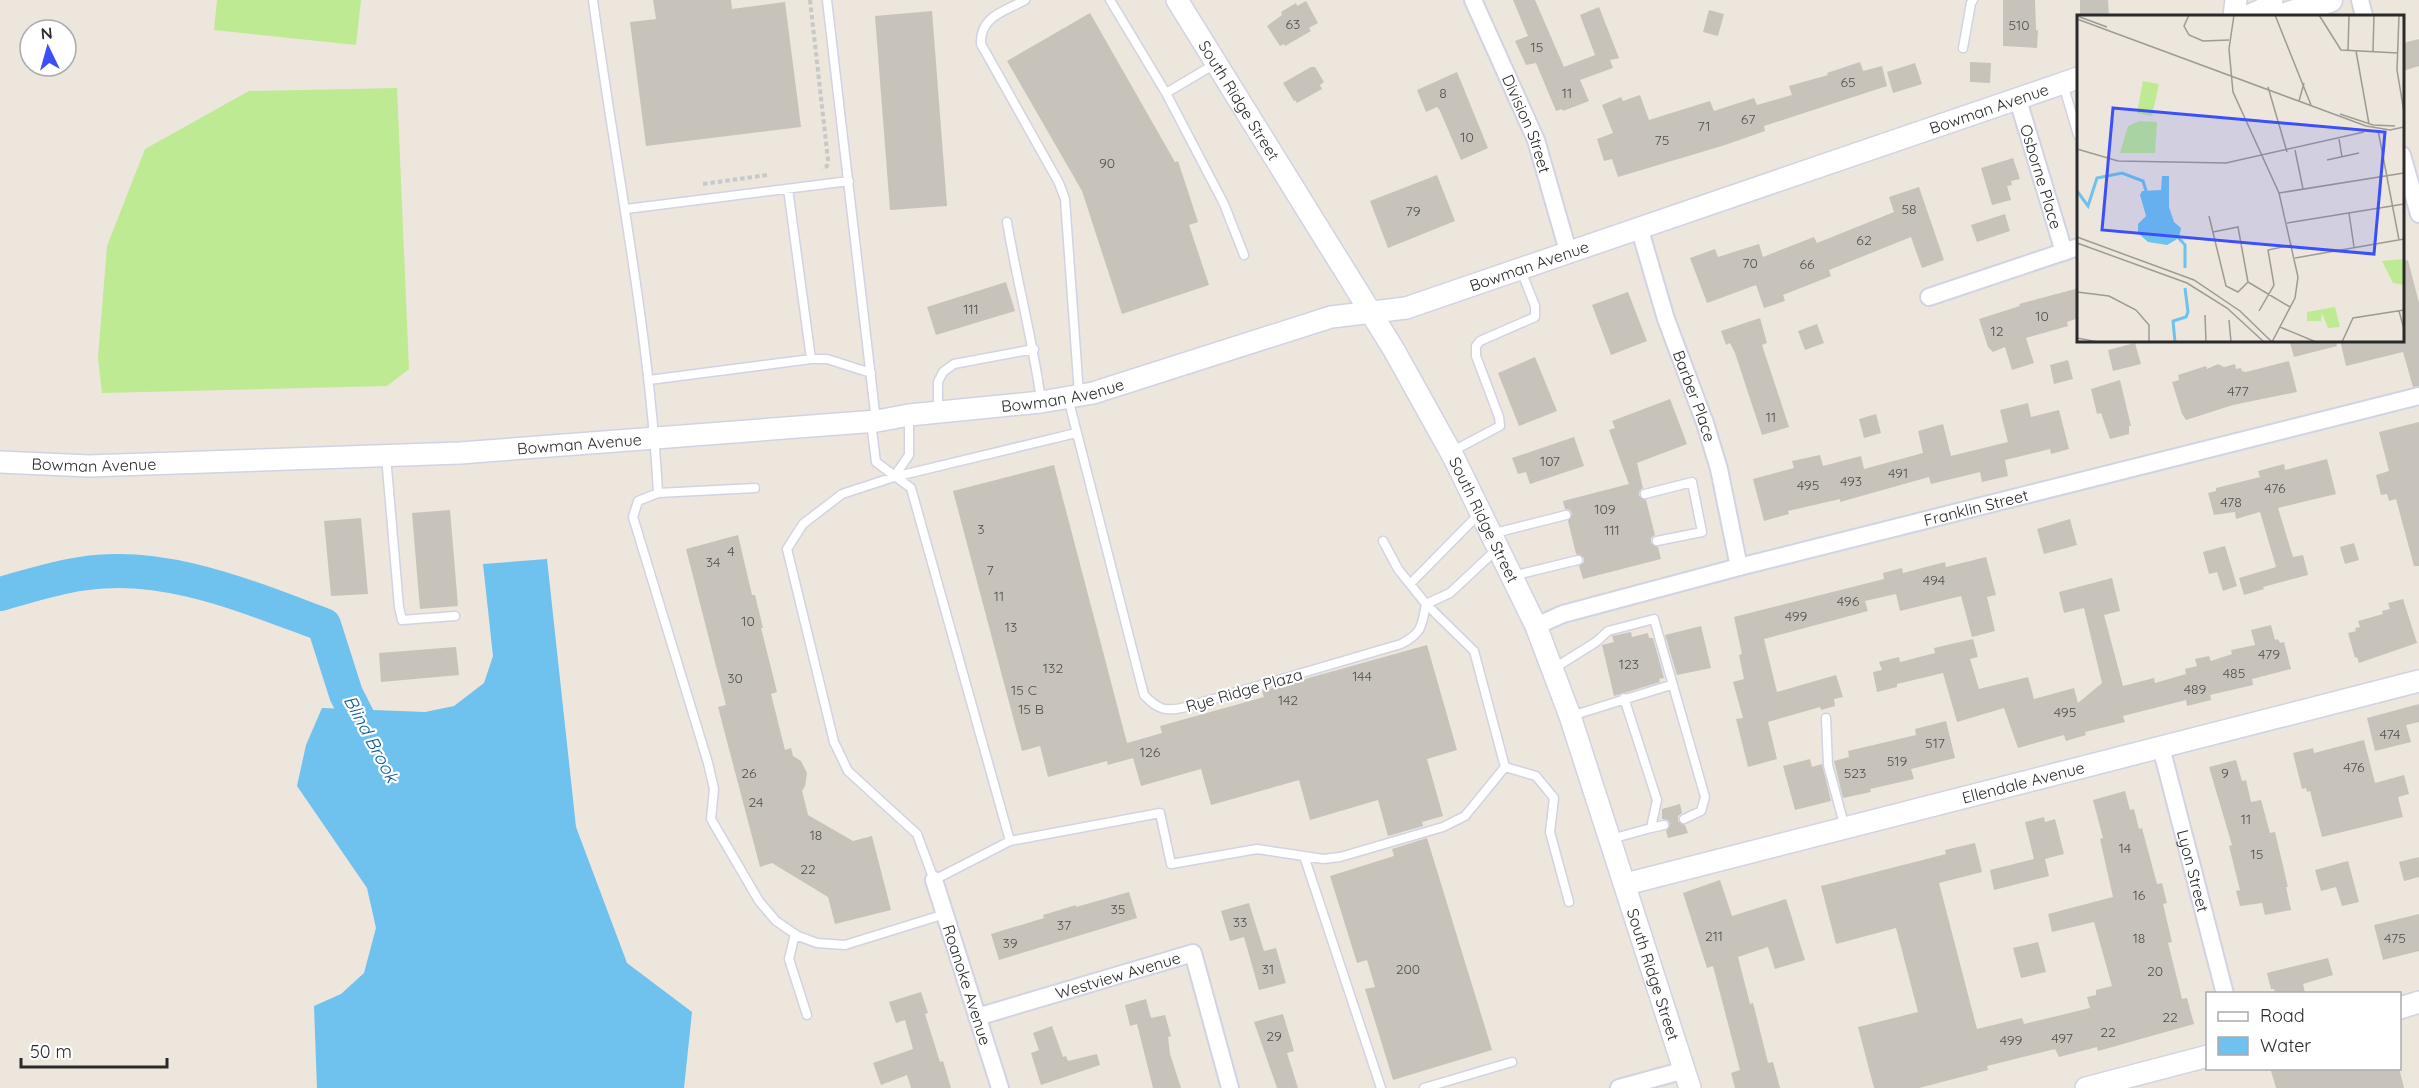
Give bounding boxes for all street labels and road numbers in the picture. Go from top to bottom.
street label: South Ridge Street [1194,37,1284,164]
street label: Division Street [1498,71,1555,175]
street label: Bowman Avenue [1927,79,2051,138]
street label: Osborne Place [2016,122,2066,231]
street label: Bowman Avenue [1467,236,1591,296]
street label: Barber Place [1669,347,1720,444]
street label: Bowman Avenue [1000,374,1126,416]
street label: Bowman Avenue [516,429,642,459]
street label: Bowman Avenue [31,453,157,476]
street label: South Ridge Street [1445,454,1523,586]
street label: Franklin Street [1922,485,2030,530]
street label: Rye Ridge Plaza [1183,664,1305,716]
street label: Ellendale Avenue [1960,757,2087,808]
street label: Lyon Street [2173,828,2213,914]
street label: South Ridge Street [1623,906,1684,1043]
street label: Roanoke Avenue [939,922,996,1048]
street label: Westview Avenue [1053,947,1183,1003]

